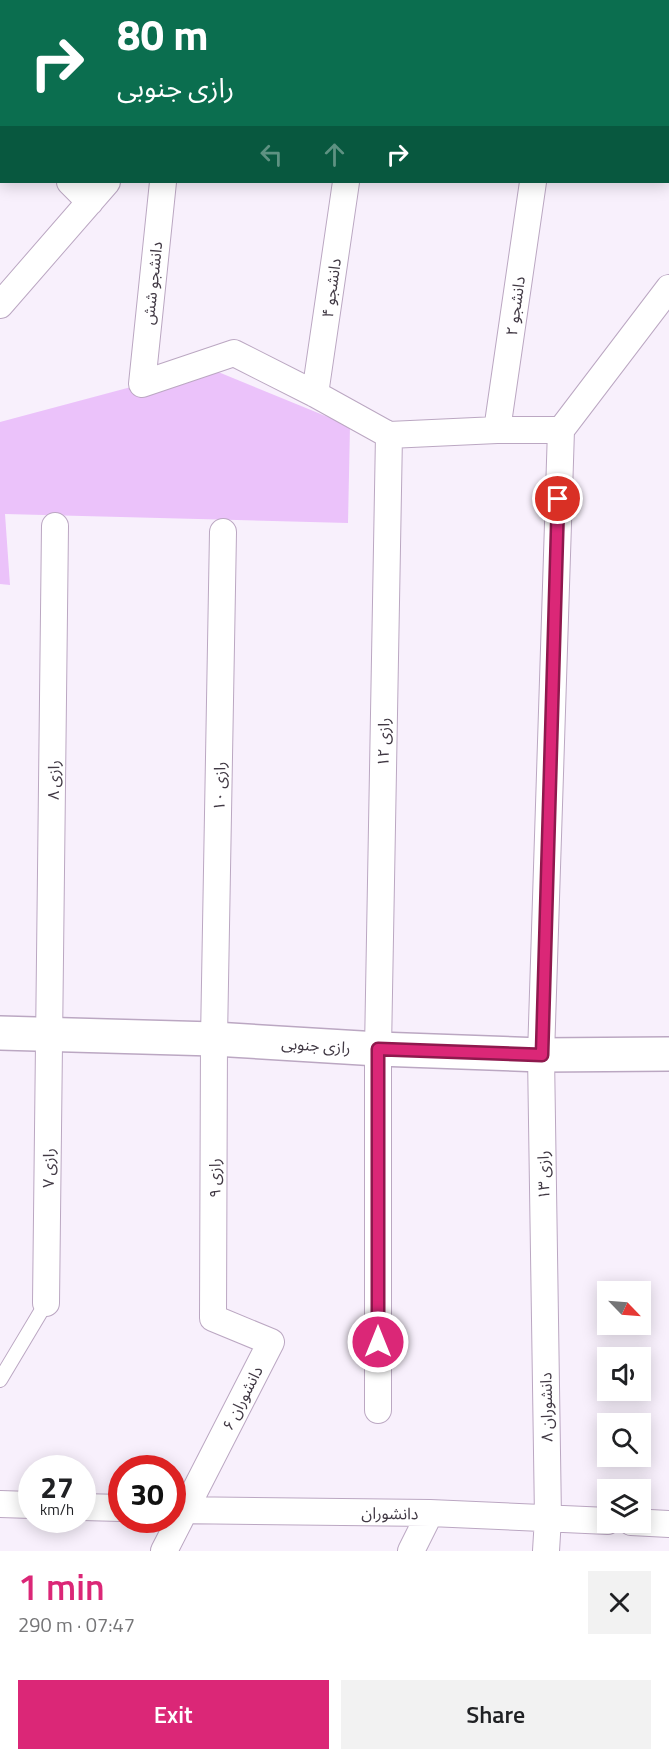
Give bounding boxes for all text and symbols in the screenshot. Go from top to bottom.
text: 80 m [117,2,209,66]
icon: right [18,24,96,102]
text: رازی جنوبی [117,66,234,107]
icon: left [255,138,288,171]
icon: ahead [318,138,351,171]
icon: right [381,138,414,171]
street label: دانشجو شش [136,240,168,326]
street label: دانشجو ۴ [315,257,347,319]
street label: دانشجو ۲ [499,275,531,337]
pin [532,473,583,524]
icon: arrive [541,482,574,515]
street label: رازی ۱۲ [371,717,395,767]
street label: رازی ۸ [41,760,65,800]
street label: رازی ۱۰ [207,761,231,811]
street label: رازی جنوبی [281,1031,351,1059]
street label: رازی ۷ [36,1148,60,1188]
street label: رازی ۱۳ [531,1150,555,1200]
street label: رازی ۹ [202,1158,226,1198]
north arrow [597,1281,651,1335]
map controls [597,1281,651,1533]
position arrow [346,1310,410,1374]
button: sound [597,1347,651,1401]
street label: دانشوران ۶ [215,1361,269,1435]
street label: دانشوران ۸ [533,1372,559,1442]
button: search [597,1413,651,1467]
speed limit sign: 30 [108,1455,186,1533]
text: 27 [40,1464,74,1510]
button: layers [597,1479,651,1533]
text: km/h [40,1498,74,1521]
street label: دانشوران [361,1501,419,1525]
text: 1 min [18,1559,105,1614]
button: close [588,1571,651,1634]
text: 290 m · 07:47 [18,1609,135,1640]
button: Exit [18,1680,329,1749]
button: Share [341,1680,651,1749]

